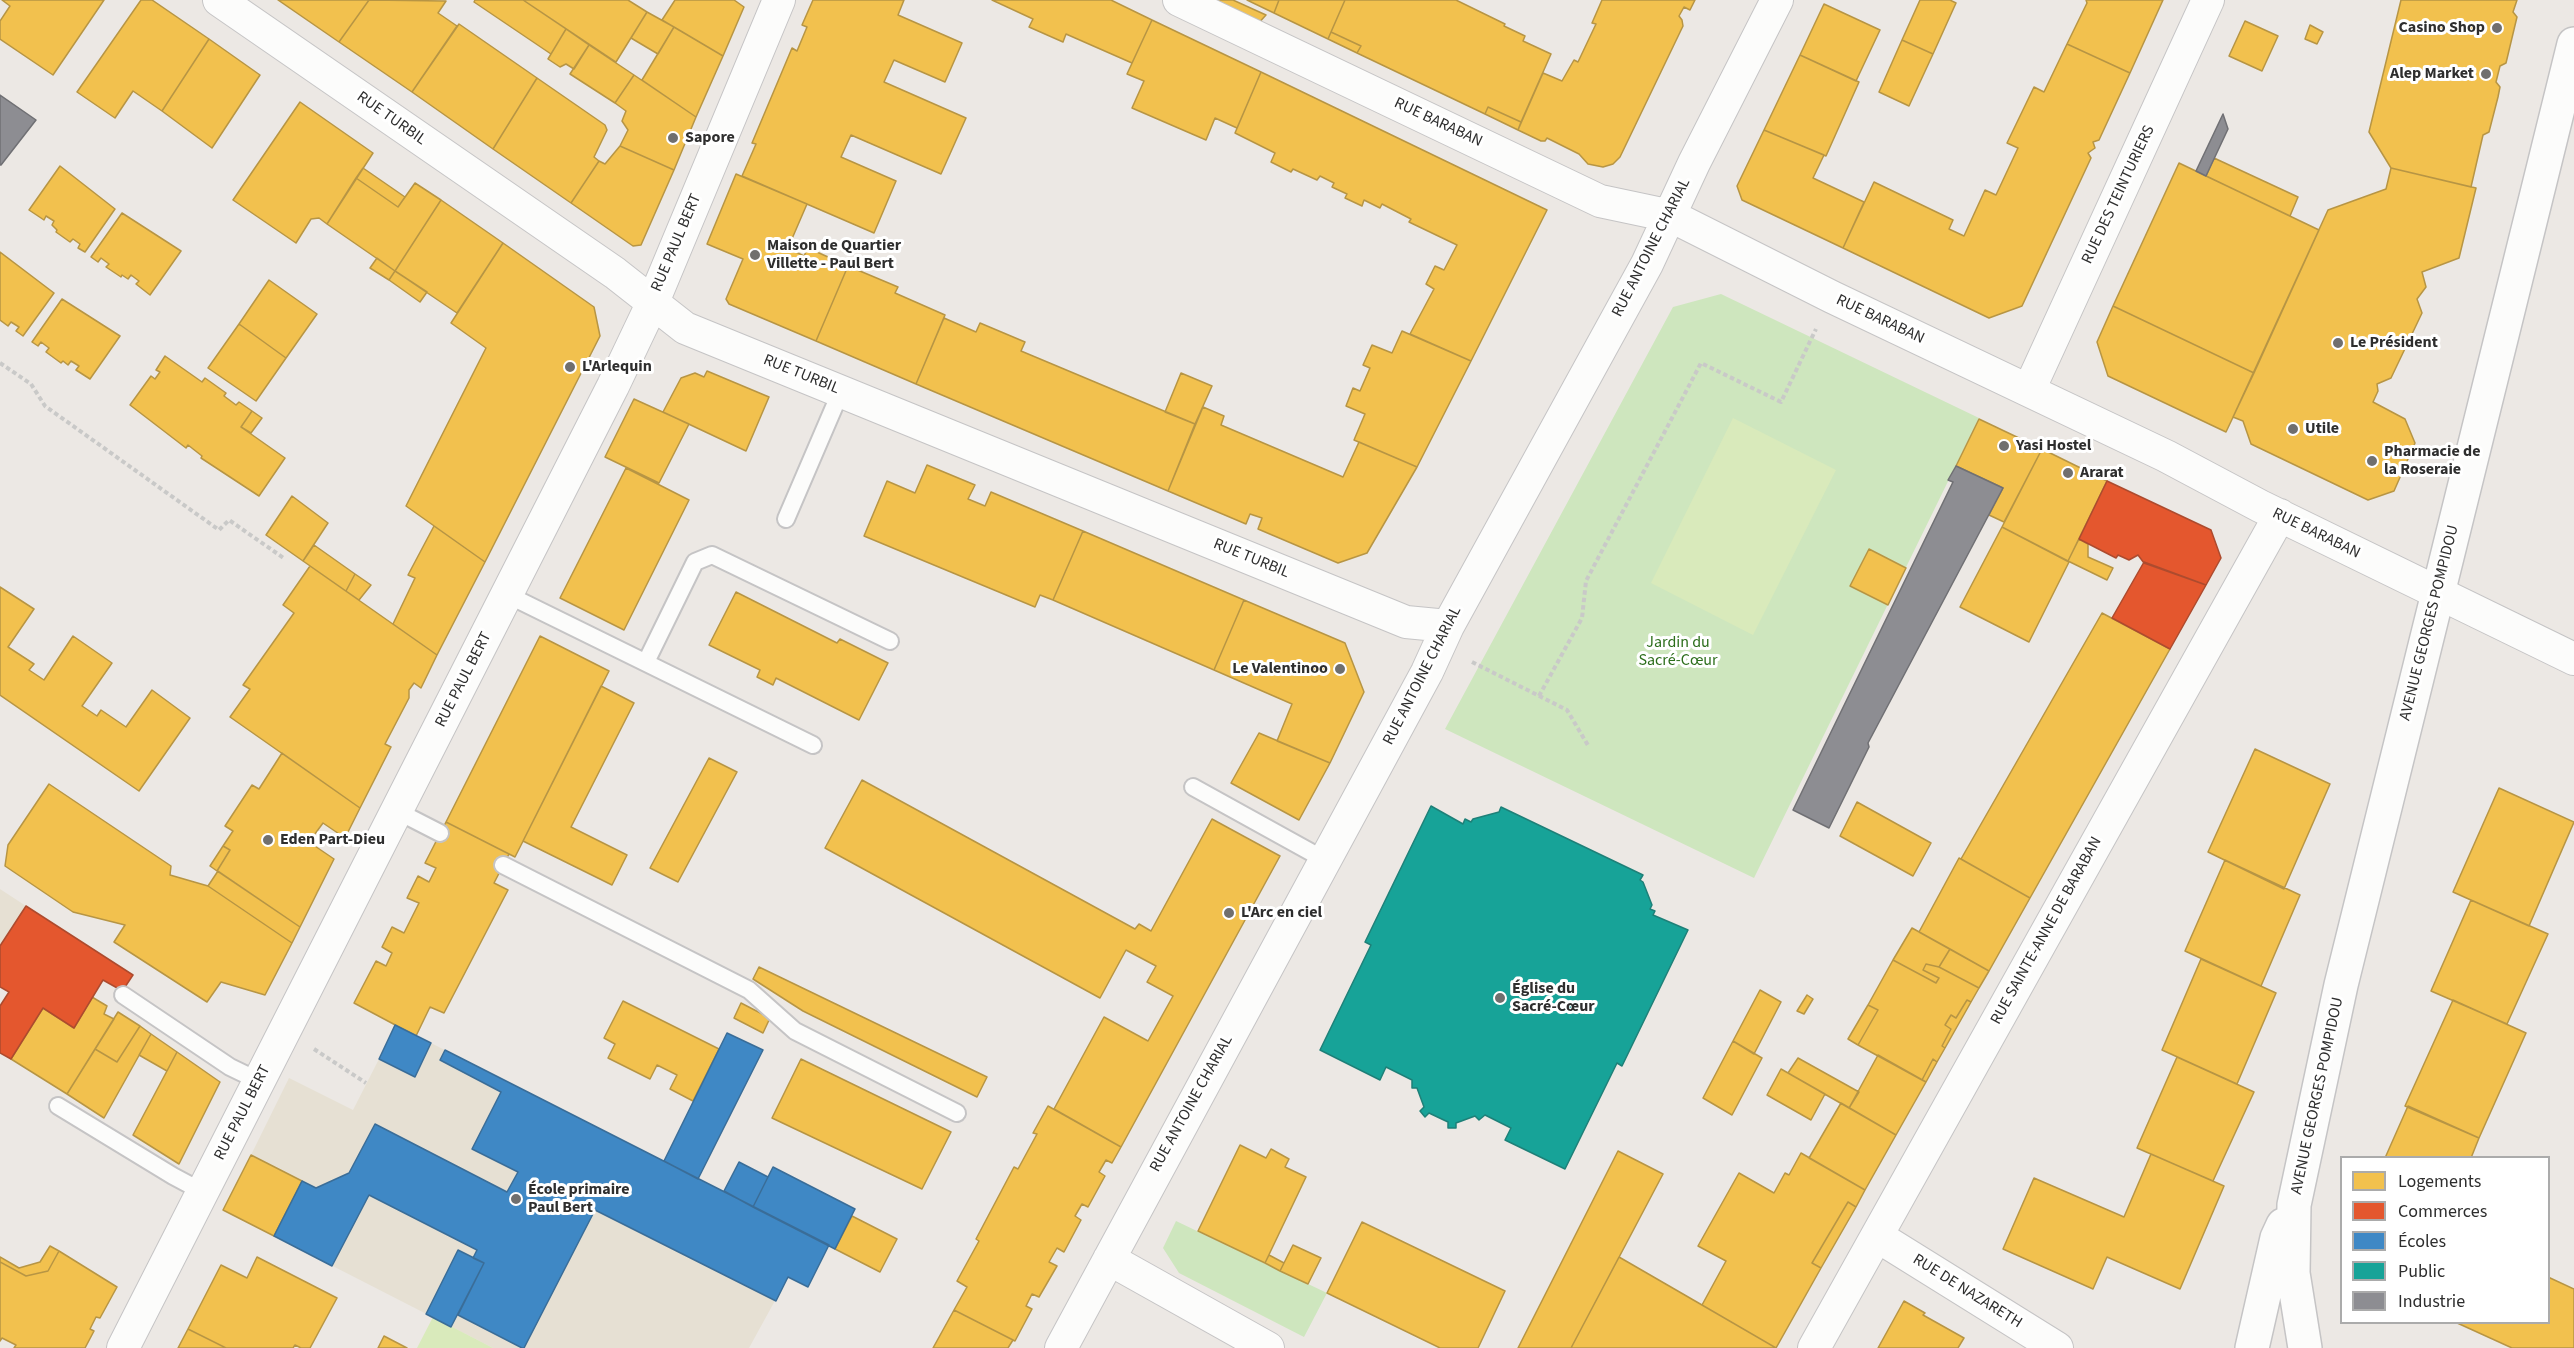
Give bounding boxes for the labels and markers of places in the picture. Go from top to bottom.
place label: Casino Shop [2398,18,2485,38]
marker: Casino Shop [2490,21,2504,35]
place label: Alep Market [2390,64,2474,84]
marker: Alep Market [2479,67,2493,81]
place label: Sapore [685,128,735,148]
marker: Sapore [666,131,680,145]
place label: Maison de Quartier Villette - Paul Bert [767,236,901,274]
marker: Maison de Quartier Villette - Paul Bert [748,248,762,262]
place label: Le Président [2350,333,2438,353]
marker: Le Président [2331,336,2345,350]
place label: L'Arlequin [582,357,652,377]
marker: L'Arlequin [563,360,577,374]
place label: Utile [2305,419,2339,439]
marker: Utile [2286,422,2300,436]
place label: Yasi Hostel [2016,436,2091,456]
marker: Yasi Hostel [1997,439,2011,453]
place label: Pharmacie de la Roseraie [2384,442,2480,480]
marker: Pharmacie de la Roseraie [2365,454,2379,468]
place label: Ararat [2080,463,2124,483]
marker: Ararat [2061,466,2075,480]
place label: Le Valentinoo [1232,659,1328,679]
marker: Le Valentinoo [1333,662,1347,676]
place label: Eden Part-Dieu [280,830,385,850]
marker: Eden Part-Dieu [261,833,275,847]
place label: L'Arc en ciel [1241,903,1322,923]
marker: L'Arc en ciel [1222,906,1236,920]
place label: Église du Sacré-Cœur [1512,979,1595,1017]
marker: Église du Sacré-Cœur [1493,991,1507,1005]
place label: École primaire Paul Bert [528,1180,630,1218]
marker: École primaire Paul Bert [509,1192,523,1206]

